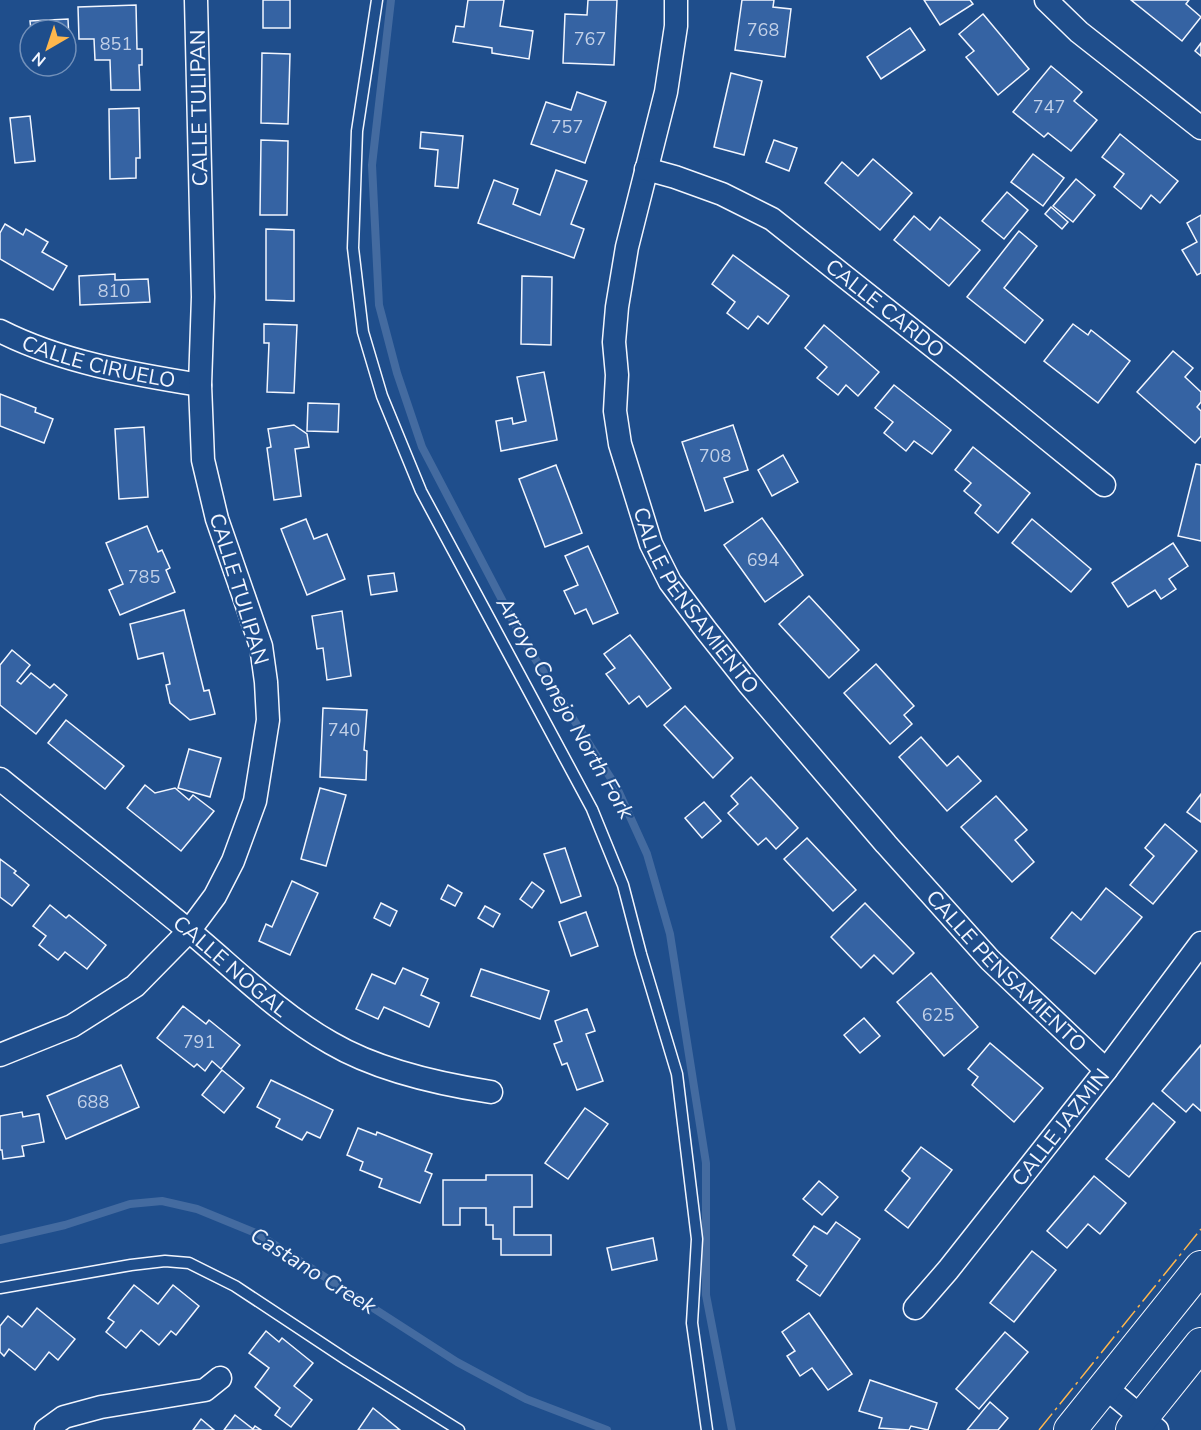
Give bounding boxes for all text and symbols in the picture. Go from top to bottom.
north arrow [18,18,78,78]
house number: 768 [747,18,779,42]
house number: 767 [574,27,606,51]
street label: CALLE TULIPAN [184,29,214,187]
house number: 851 [100,32,132,56]
text: N [28,47,51,71]
house number: 747 [1033,95,1065,119]
house number: 757 [551,115,583,139]
street label: CALLE CARDO [820,253,950,364]
house number: 810 [98,279,130,303]
street label: CALLE CIRUELO [18,329,177,395]
house number: 708 [699,444,731,468]
street label: CALLE PENSAMIENTO [626,504,765,700]
street label: CALLE TULIPAN [203,510,275,668]
house number: 694 [747,548,779,572]
house number: 785 [128,565,160,589]
water label: Arroyo Conejo North Fork [489,591,641,825]
house number: 740 [328,718,360,742]
street label: CALLE PENSAMIENTO [920,884,1093,1058]
street label: CALLE NOGAL [167,909,294,1024]
house number: 625 [922,1003,954,1027]
house number: 791 [183,1030,215,1054]
street label: CALLE JAZMIN [1005,1063,1116,1192]
house number: 688 [77,1090,109,1114]
water label: Castano Creek [244,1220,383,1322]

